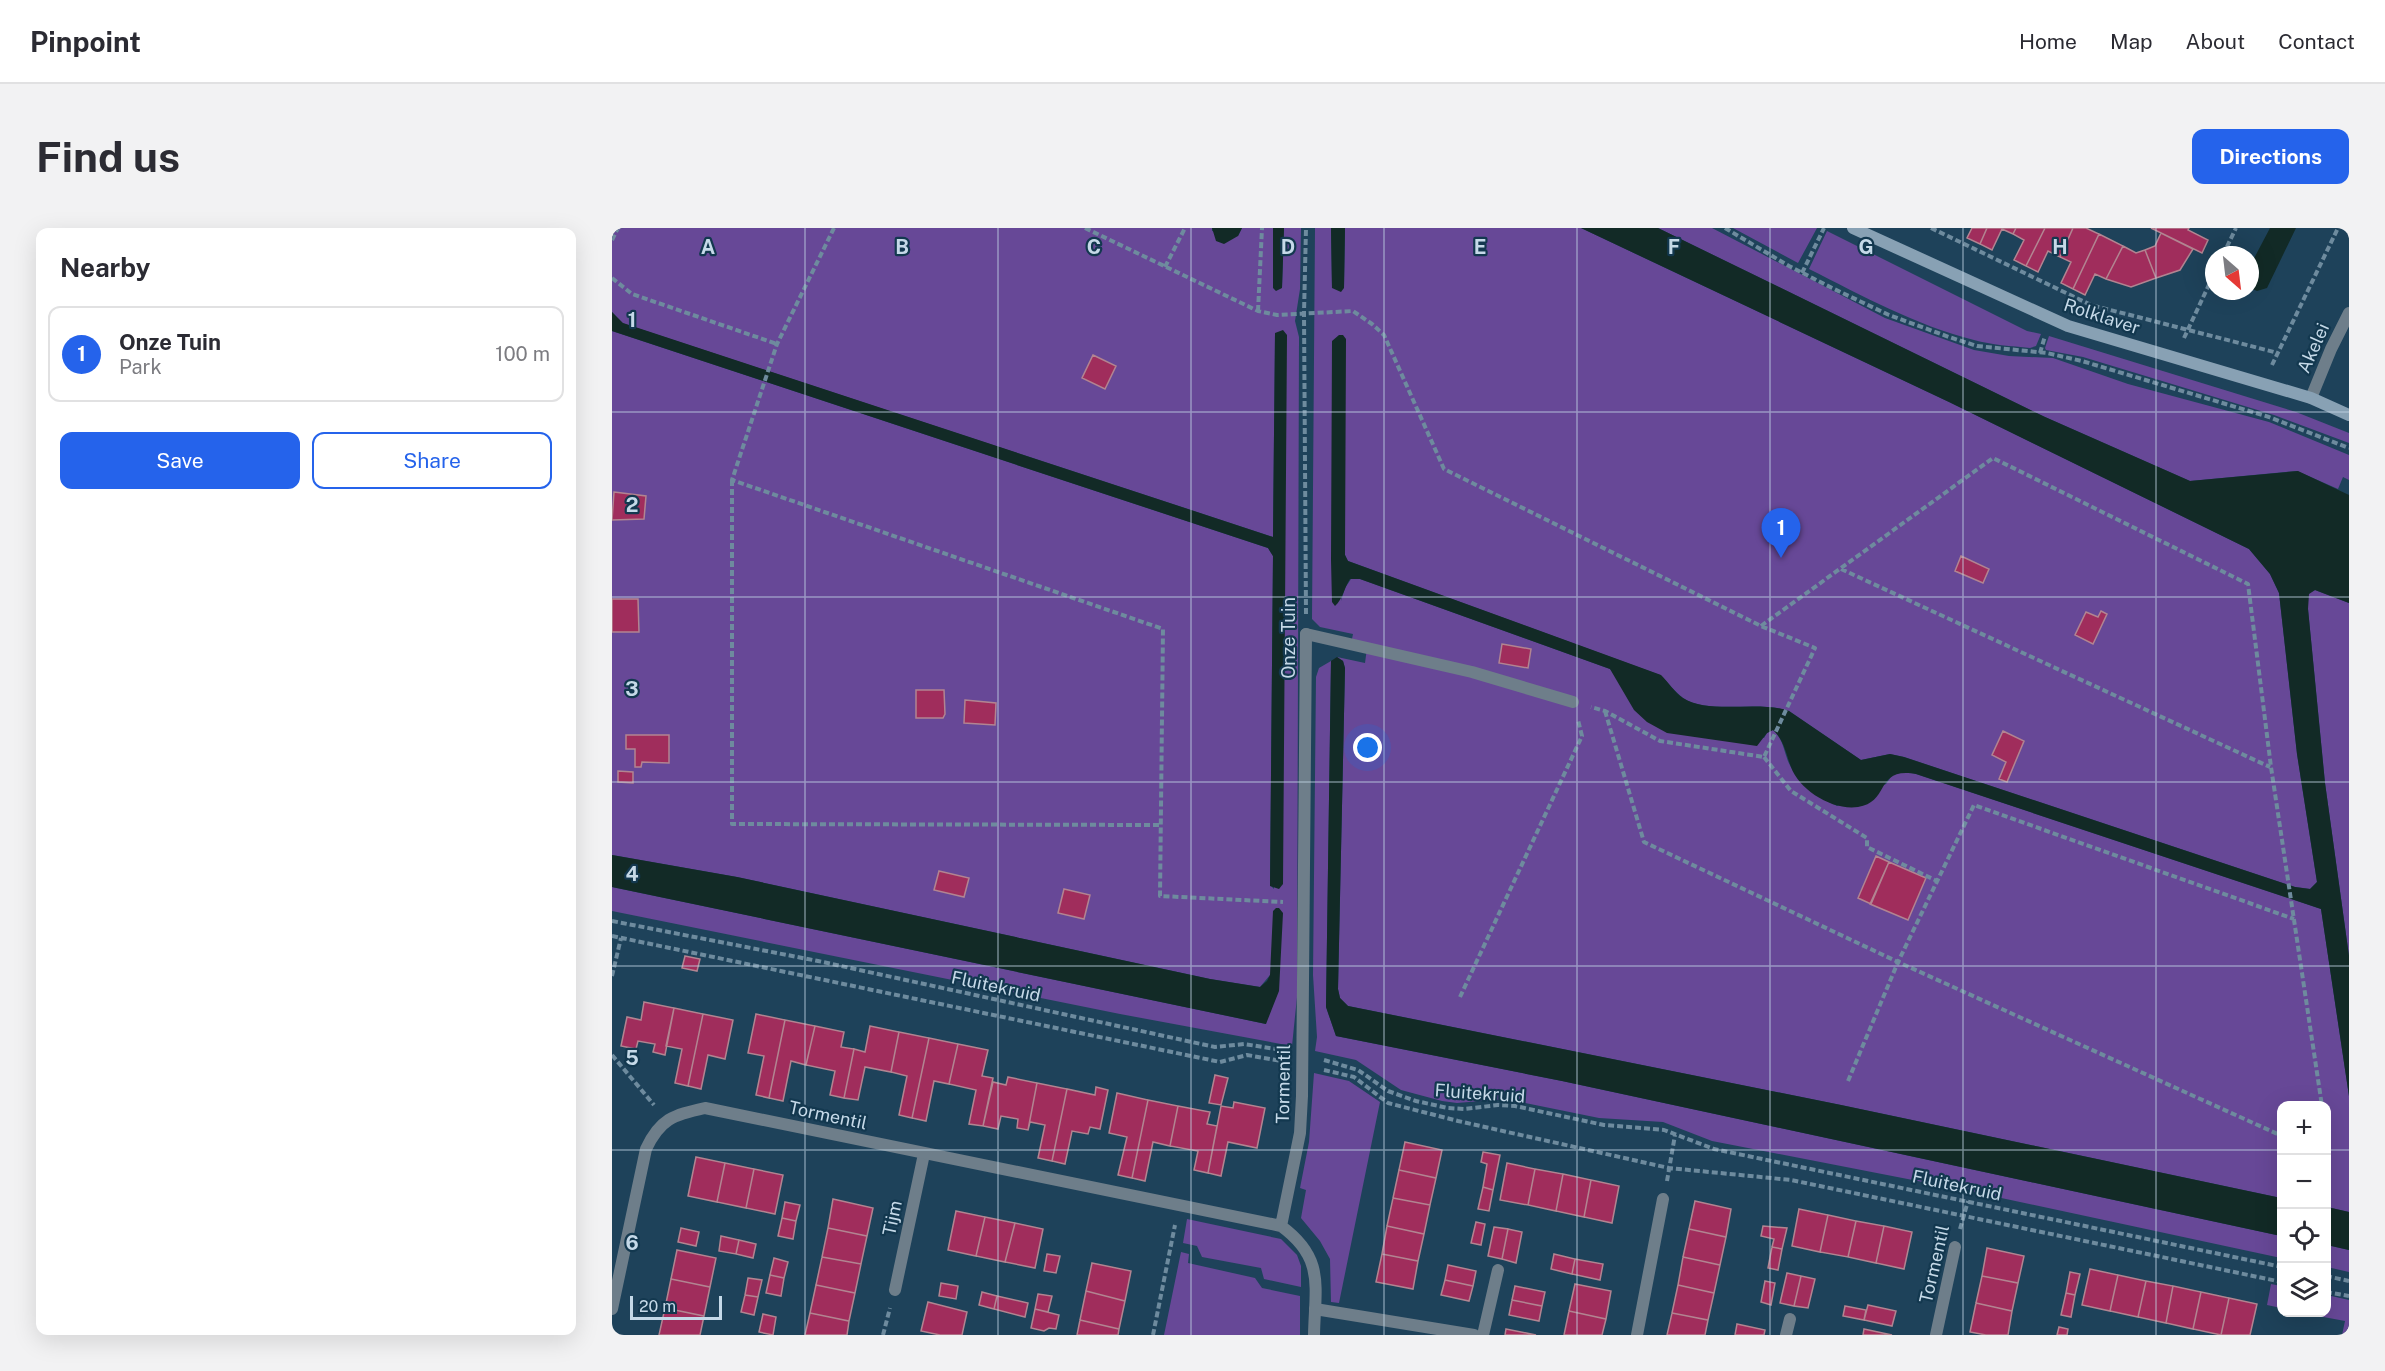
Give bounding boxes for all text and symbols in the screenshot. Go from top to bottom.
text: Pinpoint [30,25,141,58]
text: Home [2019,29,2077,54]
text: Map [2110,29,2153,54]
text: About [2186,29,2245,54]
text: Contact [2278,29,2355,54]
button: Directions [2192,129,2349,184]
text: Find us [36,132,180,181]
text: A [701,235,715,259]
text: B [895,235,909,259]
text: C [1087,235,1101,259]
text: D [1281,235,1295,259]
text: E [1474,235,1486,259]
text: F [1668,235,1680,259]
text: G [1858,235,1874,259]
text: H [2052,235,2068,259]
north arrow [2205,246,2259,300]
text: Nearby [60,252,150,283]
street label: Rolklaver [2061,294,2143,338]
text: 1 [628,308,636,332]
street label: Akelei [2293,320,2333,376]
text: Onze Tuin [119,329,221,355]
text: 1 [77,342,86,366]
text: 100 m [495,342,550,366]
text: Park [119,355,162,379]
button: Save [60,432,300,489]
button: Share [312,432,552,489]
text: 2 [626,493,638,517]
pin: 1 [1762,508,1800,558]
street label: Onze Tuin [1278,597,1299,679]
text: 3 [625,677,639,701]
your location [1353,733,1382,762]
text: 4 [625,862,639,886]
street label: Fluitekruid [949,966,1043,1006]
street label: Tormentil [1272,1044,1294,1124]
text: 5 [625,1046,639,1070]
street label: Fluitekruid [1434,1079,1526,1107]
street label: Tormentil [787,1096,869,1134]
map controls [2277,1101,2331,1317]
button: + [2277,1101,2331,1155]
button: − [2277,1155,2331,1209]
street label: Fluitekruid [1910,1165,2004,1205]
street label: Tijm [878,1198,906,1238]
button: locate [2277,1209,2331,1263]
street label: Tormentil [1915,1223,1953,1305]
text: 6 [625,1231,639,1255]
button: layers [2277,1263,2331,1317]
scale bar [630,1293,722,1320]
text: 20 m [639,1297,676,1316]

